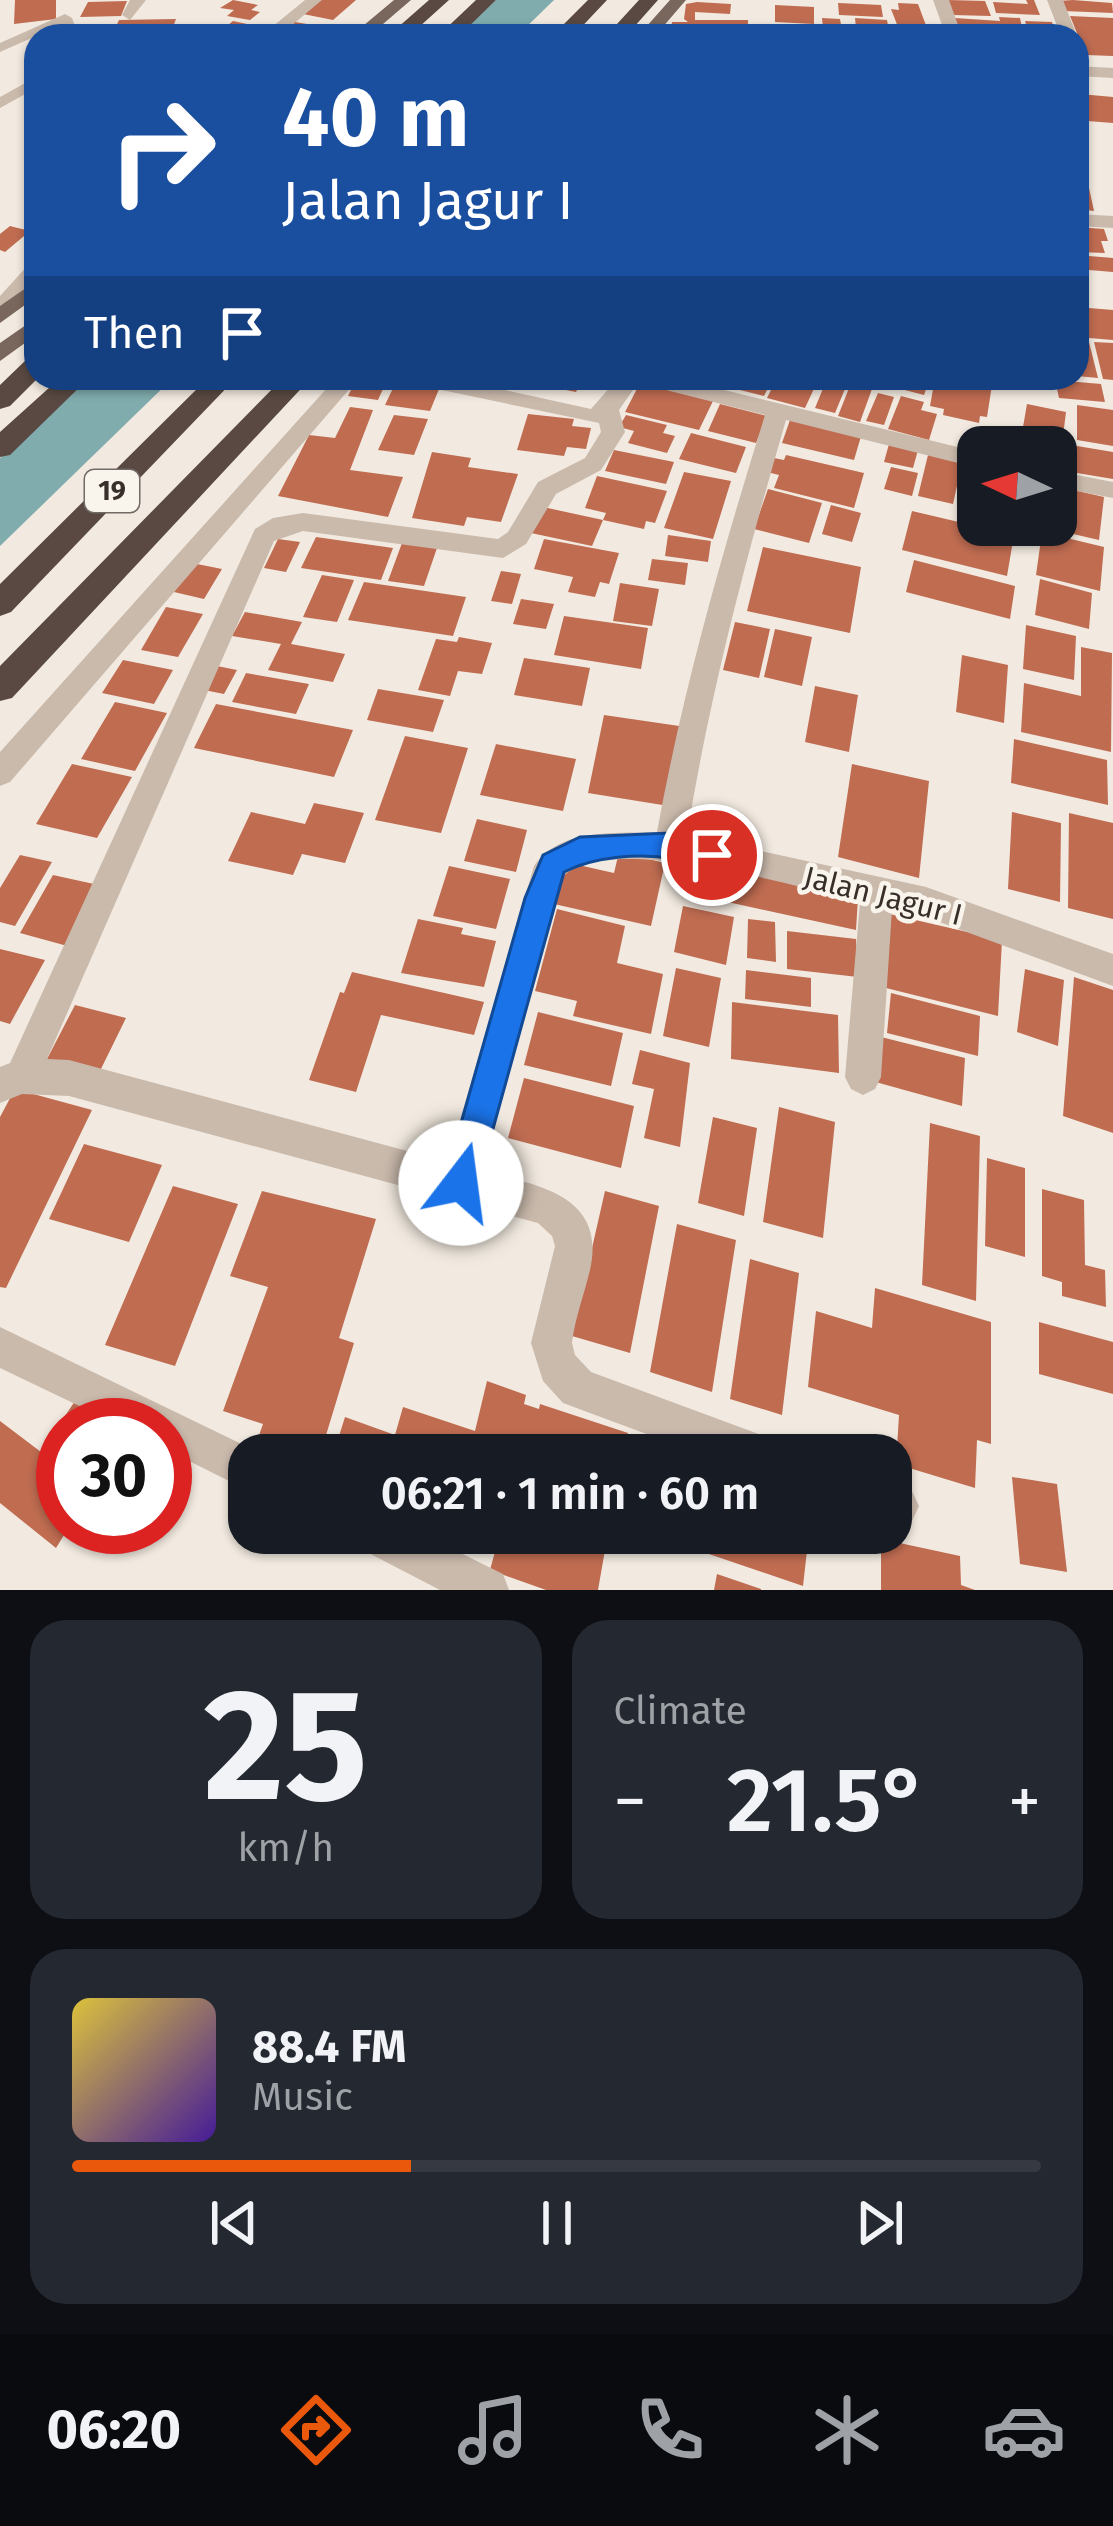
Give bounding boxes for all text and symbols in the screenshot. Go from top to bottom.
text: 40 m [282,67,470,168]
icon: right [84,72,240,228]
text: Jalan Jagur I [282,169,574,233]
icon: arrive [209,300,275,366]
text: Then [84,306,185,360]
north arrow [957,426,1077,546]
map controls [957,426,1077,546]
road number: 19 [85,470,139,512]
pin [661,804,763,906]
icon: arrive [679,822,745,888]
street label: Jalan Jagur I [800,859,966,933]
position arrow [398,1120,524,1246]
speed limit sign: 30 [36,1398,192,1554]
text: 06:21 · 1 min · 60 m [381,1467,759,1521]
text: 25 [204,1653,368,1840]
text: Climate [614,1688,747,1734]
text: 21.5° [727,1747,928,1855]
text: − [614,1762,647,1841]
text: + [1008,1762,1041,1841]
text: km/h [237,1825,334,1871]
text: 88.4 FM [252,2020,406,2074]
text: Music [252,2074,353,2120]
icon: previous [201,2190,267,2256]
icon: pause [524,2190,590,2256]
icon: next [847,2190,913,2256]
icon: directions [274,2388,358,2472]
icon: music [451,2388,535,2472]
icon: phone [628,2388,712,2472]
icon: climate [805,2388,889,2472]
icon: car [982,2388,1066,2472]
text: 06:20 [47,2398,181,2462]

